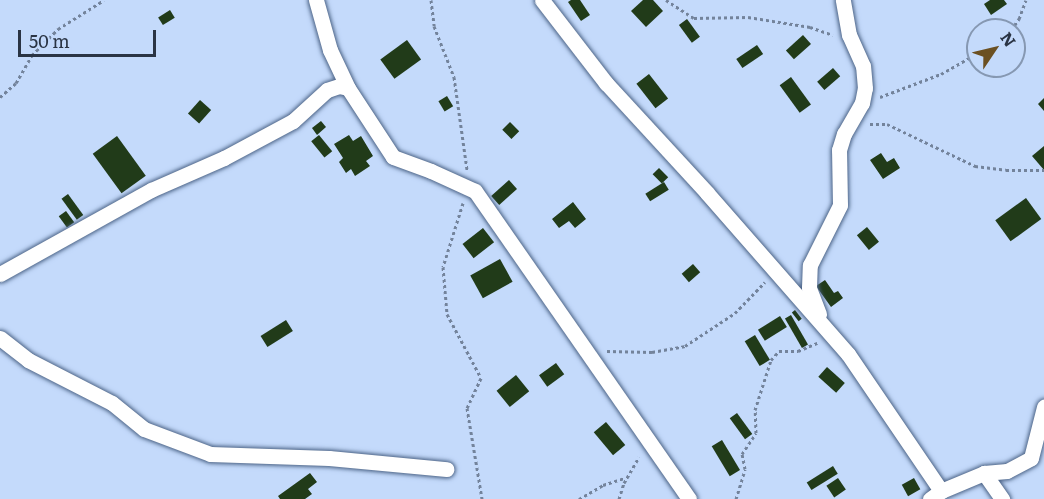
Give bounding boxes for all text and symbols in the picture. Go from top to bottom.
scale bar [21,18,159,56]
north arrow [966,18,1026,78]
text: N [995,26,1023,51]
text: 50 m [29,27,70,54]

